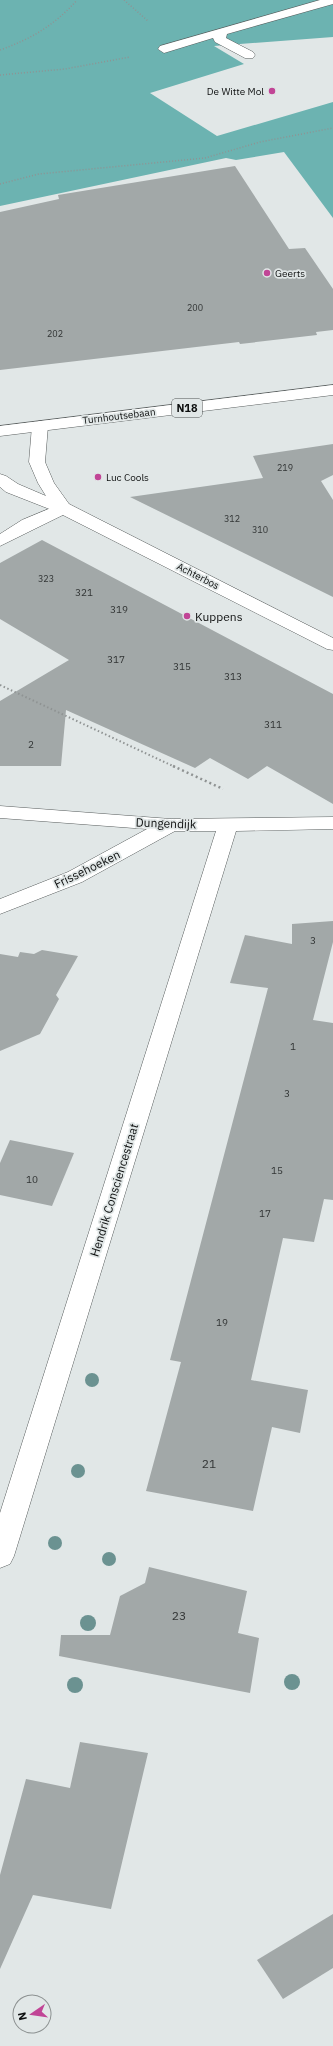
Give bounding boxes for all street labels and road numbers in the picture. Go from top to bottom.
road number: N18 [172,399,202,417]
street label: Turnhoutsebaan [82,405,156,427]
street label: Achterbos [175,560,222,592]
street label: Dungendijk [135,814,197,832]
street label: Frissehoeken [51,847,123,891]
street label: Hendrik Consciencestraat [87,1122,141,1258]

